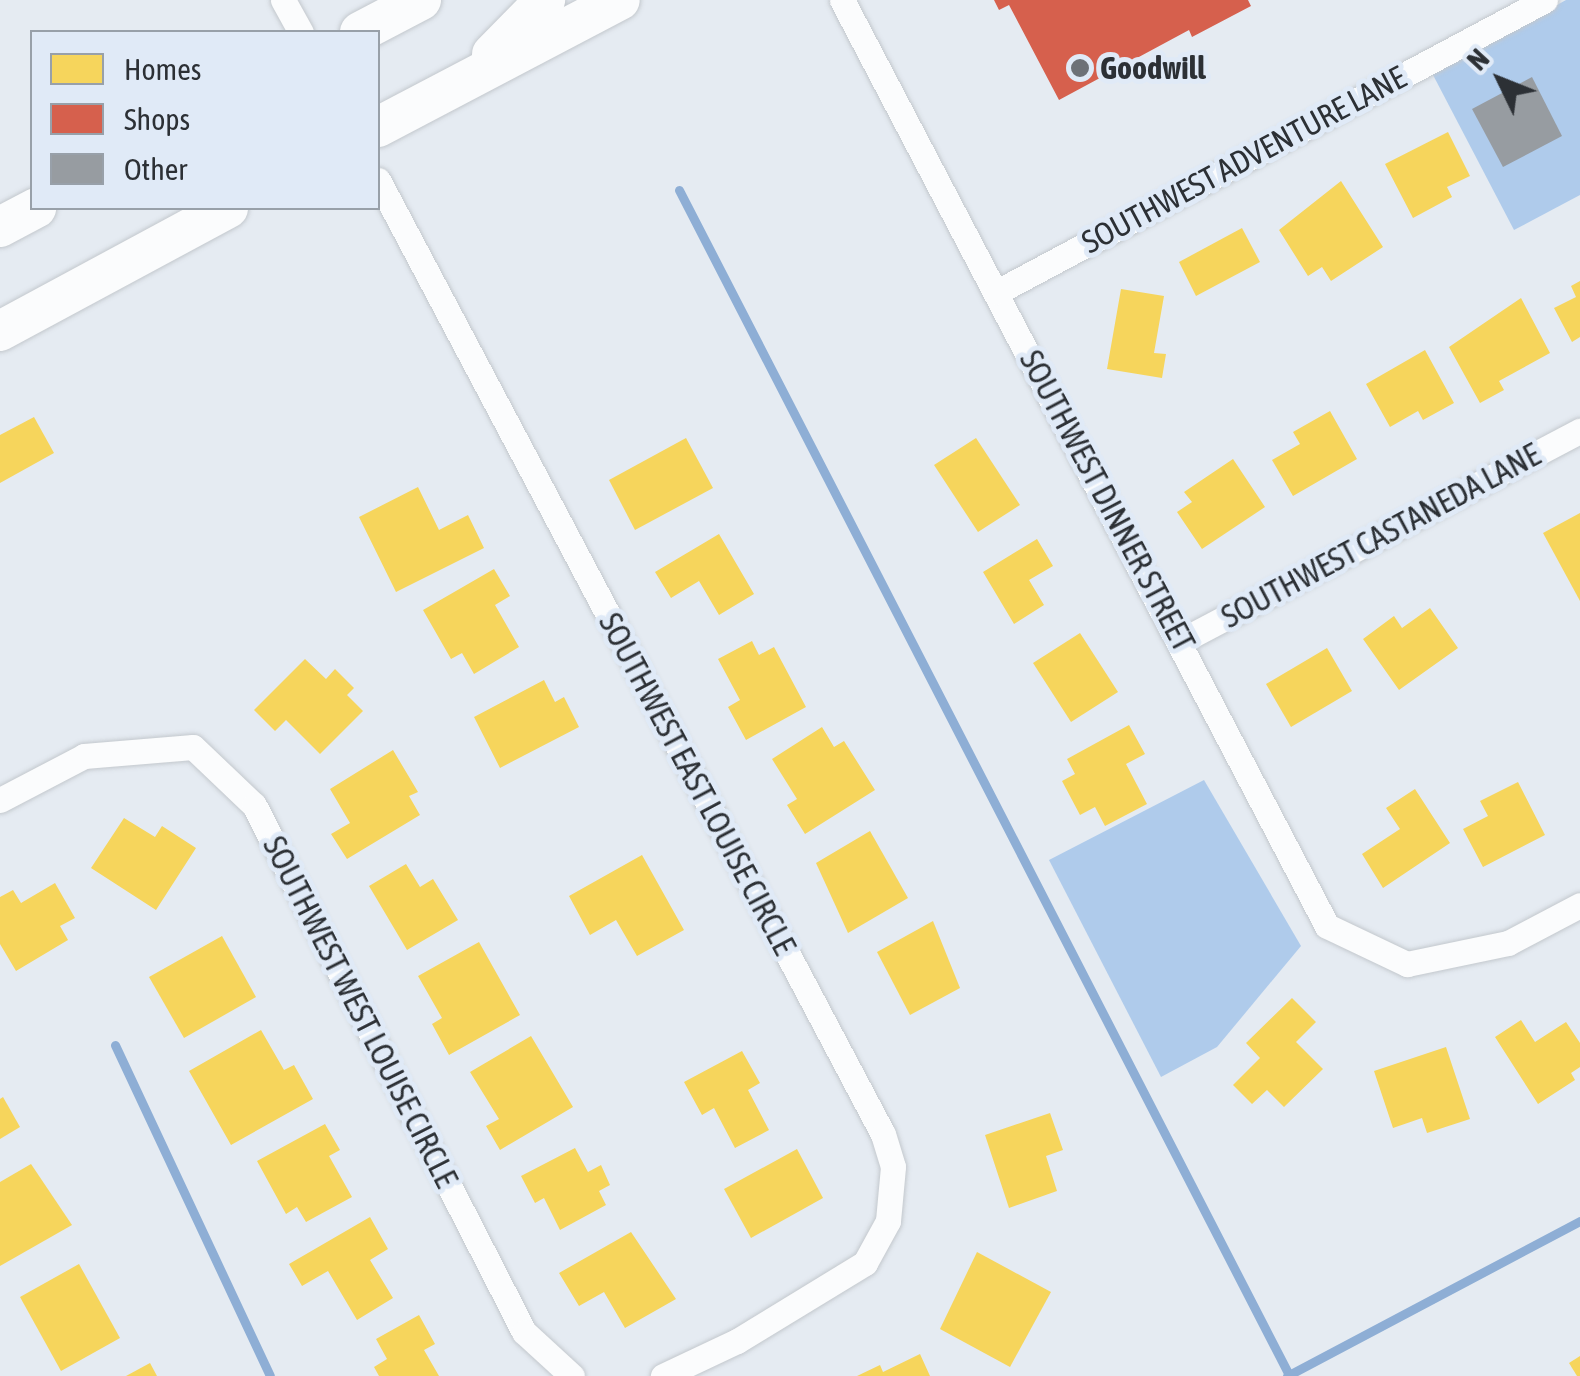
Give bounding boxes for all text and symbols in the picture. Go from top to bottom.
legend [30,30,380,210]
north arrow [1450,30,1550,130]
text: N [1461,43,1495,76]
place label: Goodwill [1100,49,1206,87]
text: Homes [124,52,201,86]
marker: Goodwill [1069,57,1091,79]
street label: SOUTHWEST ADVENTURE LANE [1075,58,1413,262]
text: Shops [124,102,190,136]
text: Other [124,152,187,186]
street label: SOUTHWEST DINNER STREET [1011,344,1203,658]
street label: SOUTHWEST CASTANEDA LANE [1215,436,1547,636]
street label: SOUTHWEST EAST LOUISE CIRCLE [591,607,803,961]
street label: SOUTHWEST WEST LOUISE CIRCLE [255,830,465,1194]

